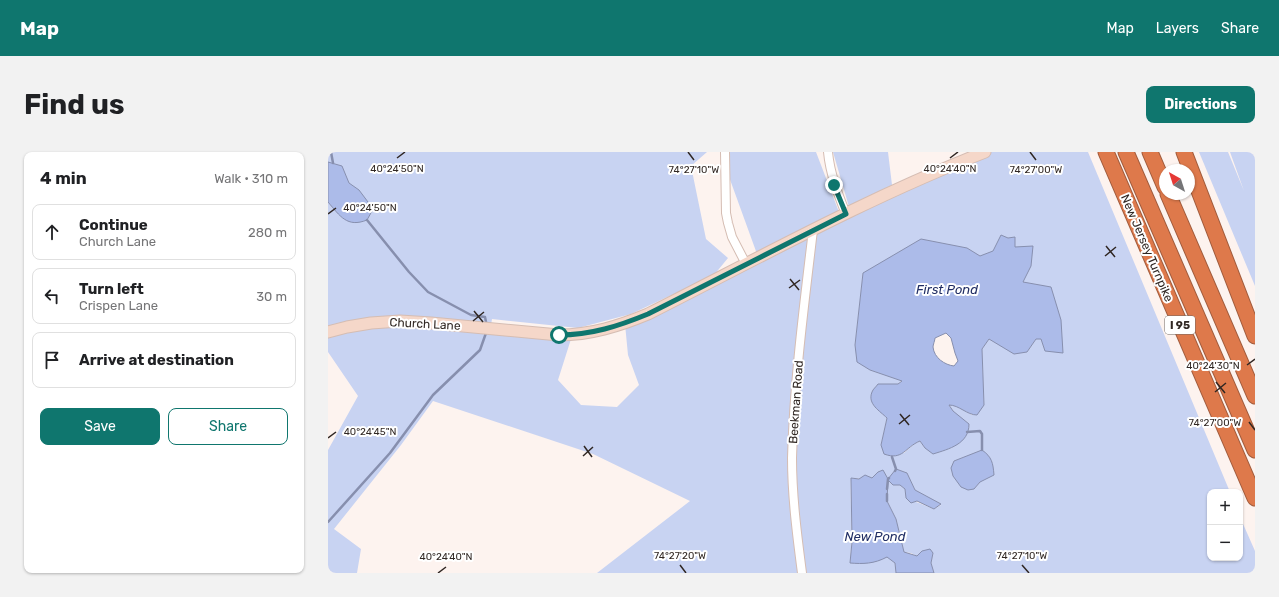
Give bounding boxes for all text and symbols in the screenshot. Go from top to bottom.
text: Map [20,17,59,40]
text: Map [1107,20,1134,37]
text: Layers [1156,20,1199,37]
text: Share [1221,20,1259,37]
button: Directions [1146,86,1255,123]
text: Find us [24,88,124,121]
text: 40°24'50"N [370,163,424,175]
text: 40°24'40"N [923,163,977,175]
text: 74°27'10"W [669,164,719,176]
text: 74°27'00"W [1010,164,1062,176]
north arrow [1159,164,1195,200]
text: 4 min [40,168,87,188]
text: Walk · 310 m [214,171,288,186]
route end [825,176,843,194]
street label: New Jersey Turnpike [1118,192,1176,304]
text: 40°24'50"N [343,202,397,214]
text: Continue [79,216,148,234]
icon: ahead [41,221,63,243]
text: 280 m [248,225,287,240]
text: Church Lane [79,234,156,249]
text: Turn left [79,280,144,298]
water label: First Pond [916,282,978,297]
icon: left [41,285,63,307]
text: 30 m [256,289,287,304]
text: Crispen Lane [79,298,158,313]
street label: Church Lane [389,315,461,333]
road number: I 95 [1165,316,1195,334]
route start [550,326,568,344]
icon: arrive [41,349,63,371]
text: Arrive at destination [79,351,234,369]
street label: Beekman Road [786,360,806,444]
text: 40°24'30"N [1186,360,1240,372]
button: Save [40,408,160,445]
button: Share [168,408,288,445]
text: 74°27'00"W [1189,417,1241,429]
text: 40°24'45"N [344,426,396,438]
map controls [1207,489,1243,561]
button: + [1207,489,1243,525]
button: − [1207,525,1243,561]
water label: New Pond [845,529,906,544]
text: 74°27'20"W [654,550,706,562]
text: 74°27'10"W [997,550,1047,562]
text: 40°24'40"N [419,551,473,563]

